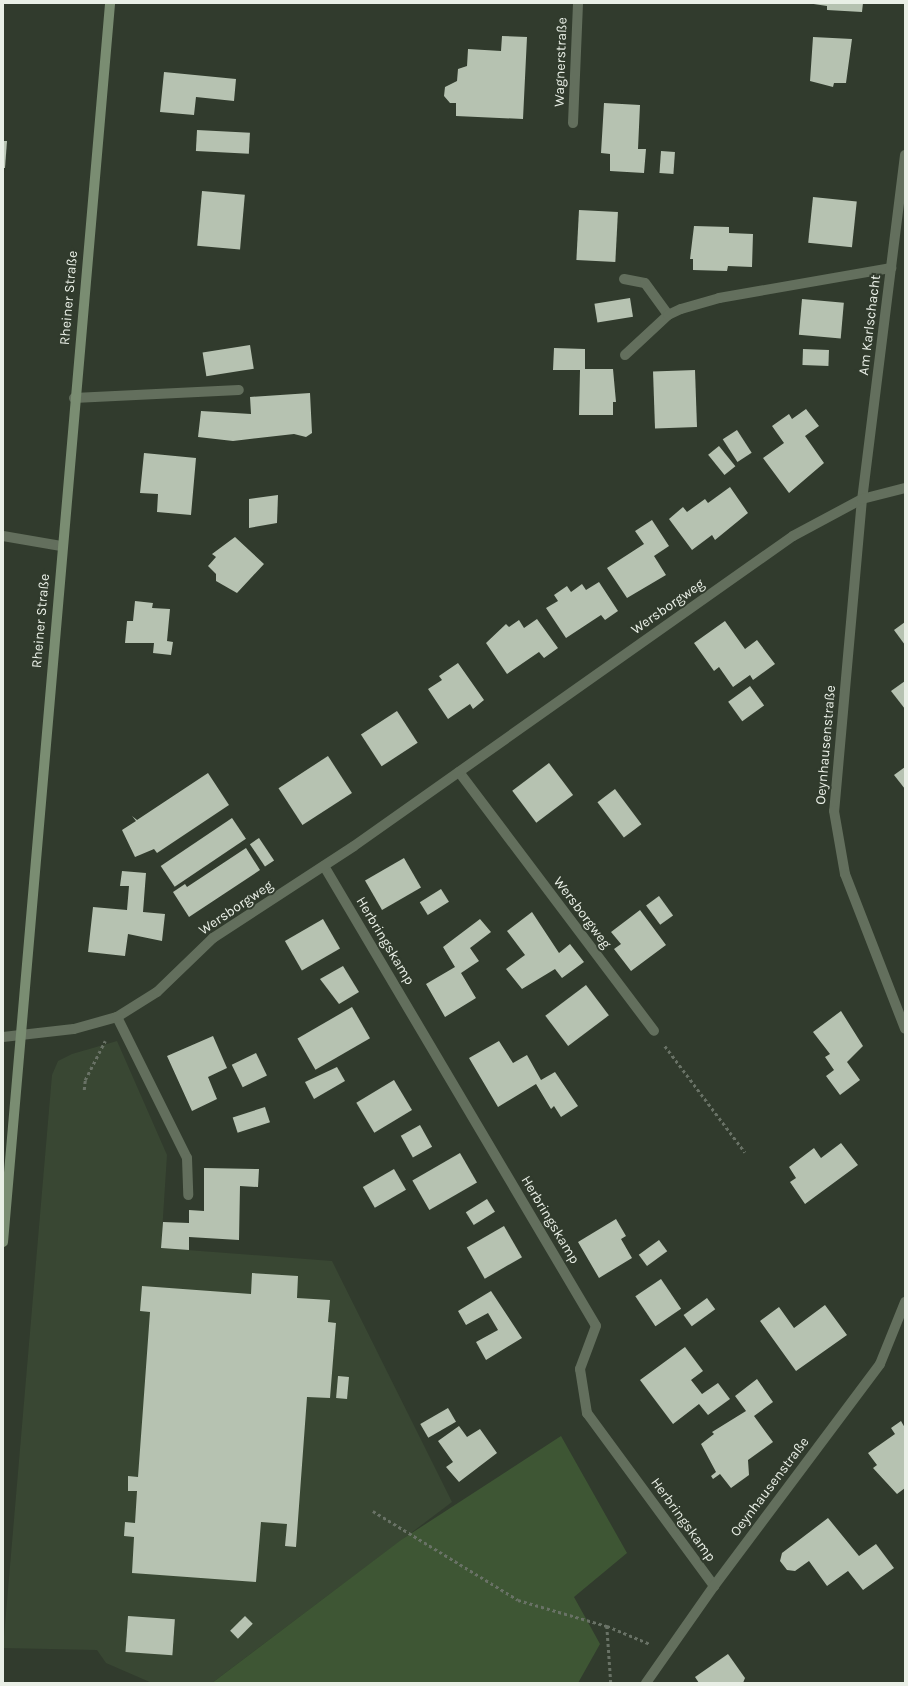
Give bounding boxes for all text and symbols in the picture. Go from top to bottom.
street label: Wagnerstraße [551,17,571,107]
street label: Rheiner Straße [57,250,81,346]
street label: Am Karlschacht [855,274,885,376]
street label: Rheiner Straße [29,573,53,669]
street label: Wersborgweg [628,576,708,638]
street label: Oeynhausenstraße [812,685,840,805]
street label: Wersborgweg [550,874,614,952]
street label: Wersborgweg [196,877,276,939]
street label: Herbringskamp [352,894,418,988]
street label: Herbringskamp [517,1173,583,1267]
street label: Oeynhausenstraße [727,1434,813,1540]
street label: Herbringskamp [647,1475,719,1565]

